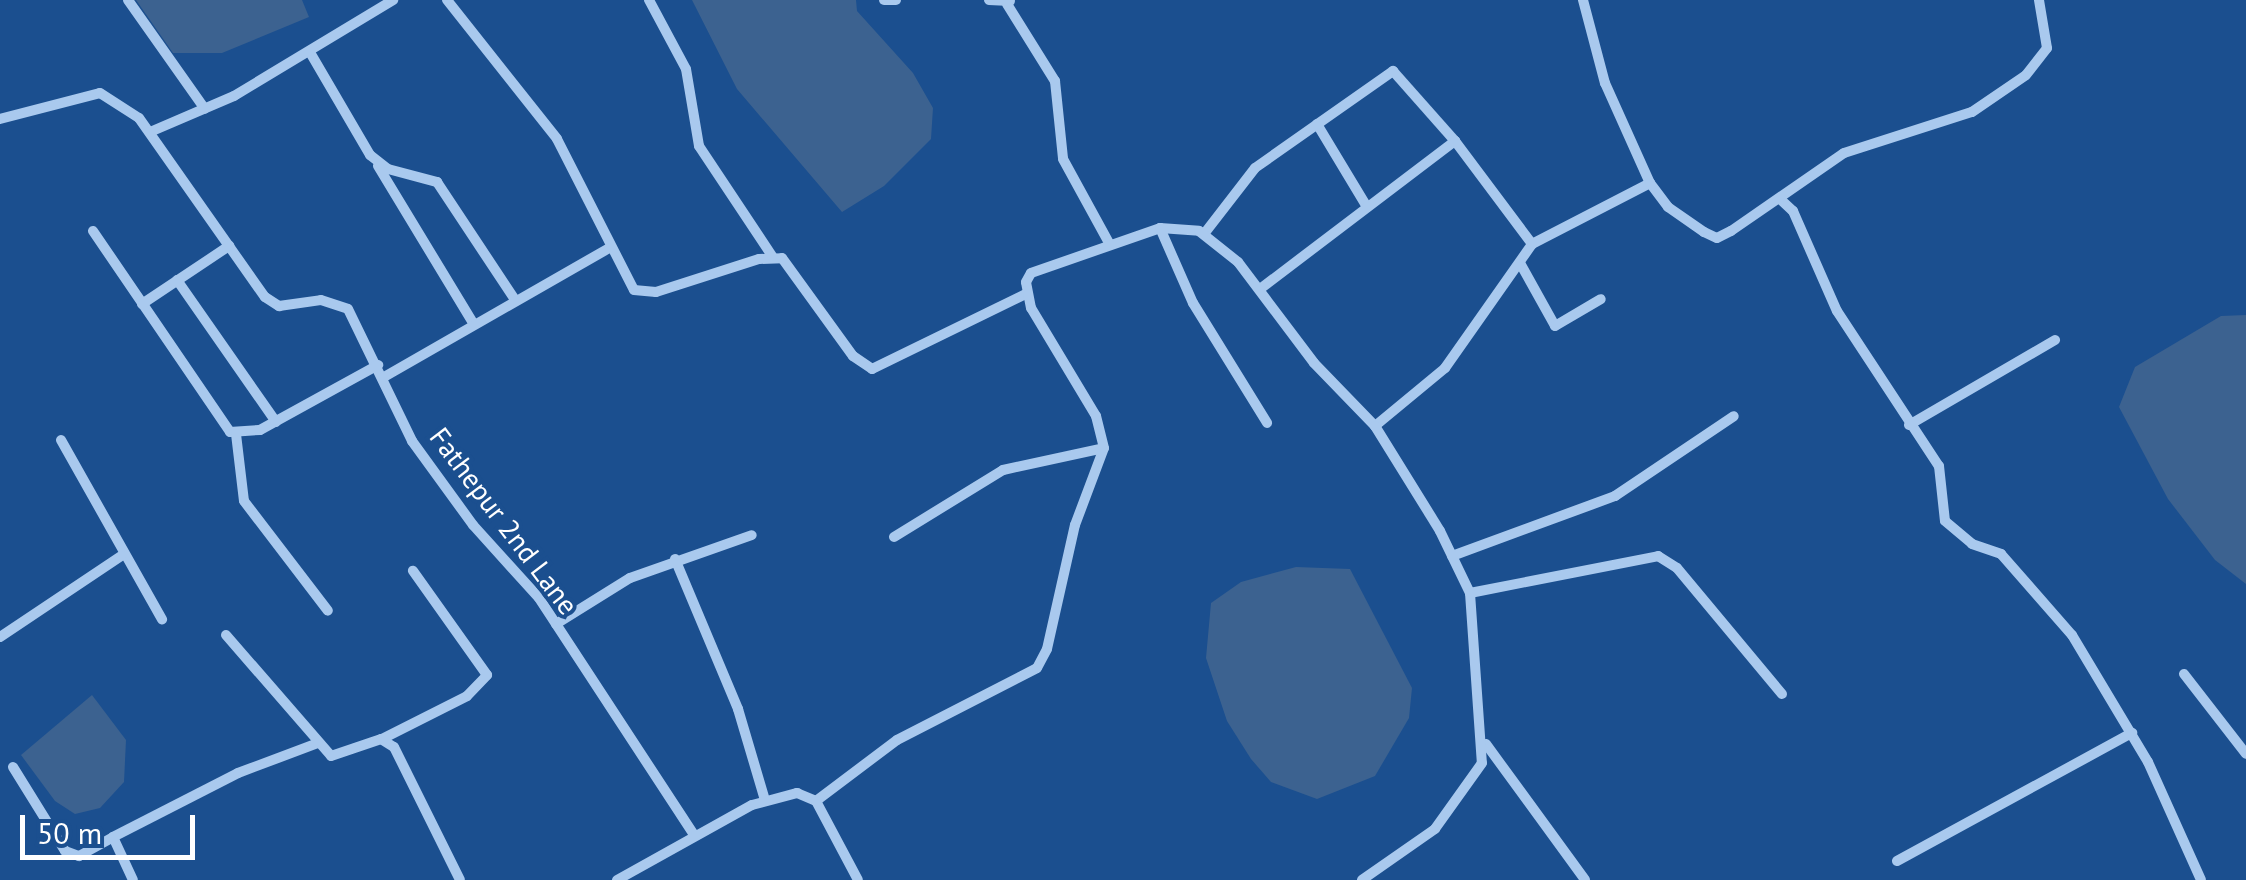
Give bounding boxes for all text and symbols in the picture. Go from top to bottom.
street label: Fathepur 2nd Lane [423,421,585,621]
scale bar [25,795,200,857]
text: 50 m [37,813,102,852]

